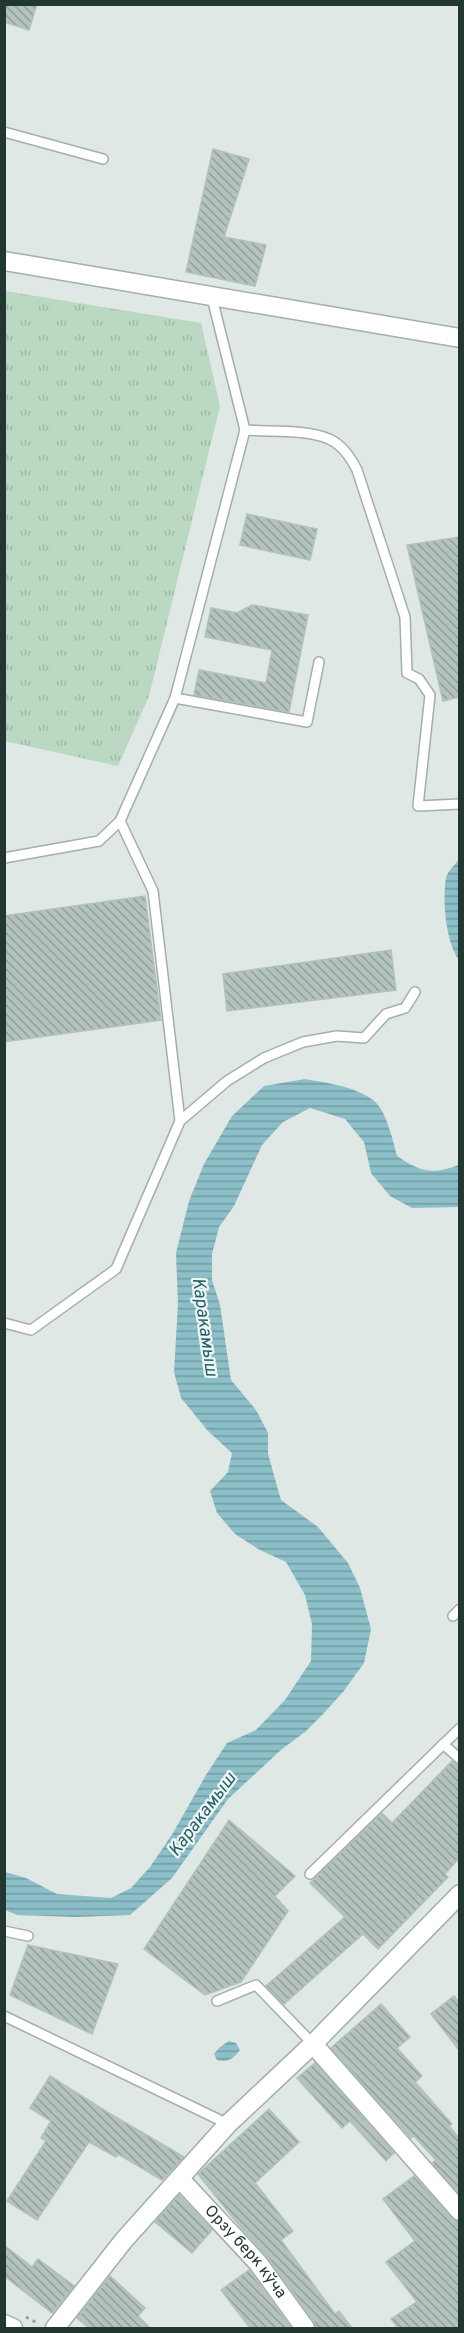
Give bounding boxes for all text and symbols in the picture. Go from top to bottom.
water label: Каракамыш [186,1276,222,1378]
water label: Каракамыш [164,1768,242,1862]
street label: Орзу берк кўча [200,2201,291,2303]

